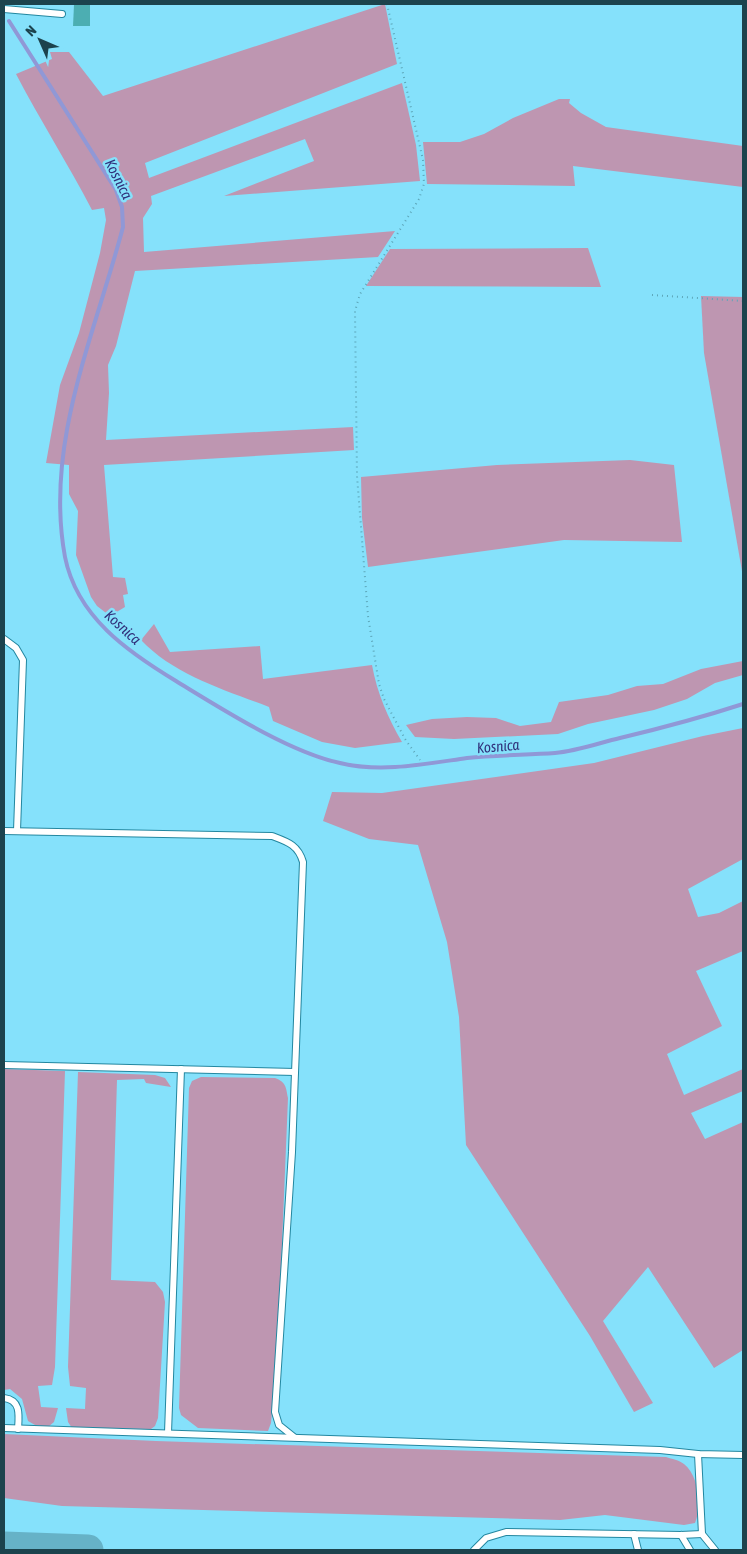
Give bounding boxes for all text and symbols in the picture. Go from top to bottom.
north arrow [15,15,65,65]
text: N [22,22,39,39]
water label: Kosnica [102,156,136,202]
water label: Kosnica [101,606,145,648]
water label: Kosnica [476,736,520,756]

